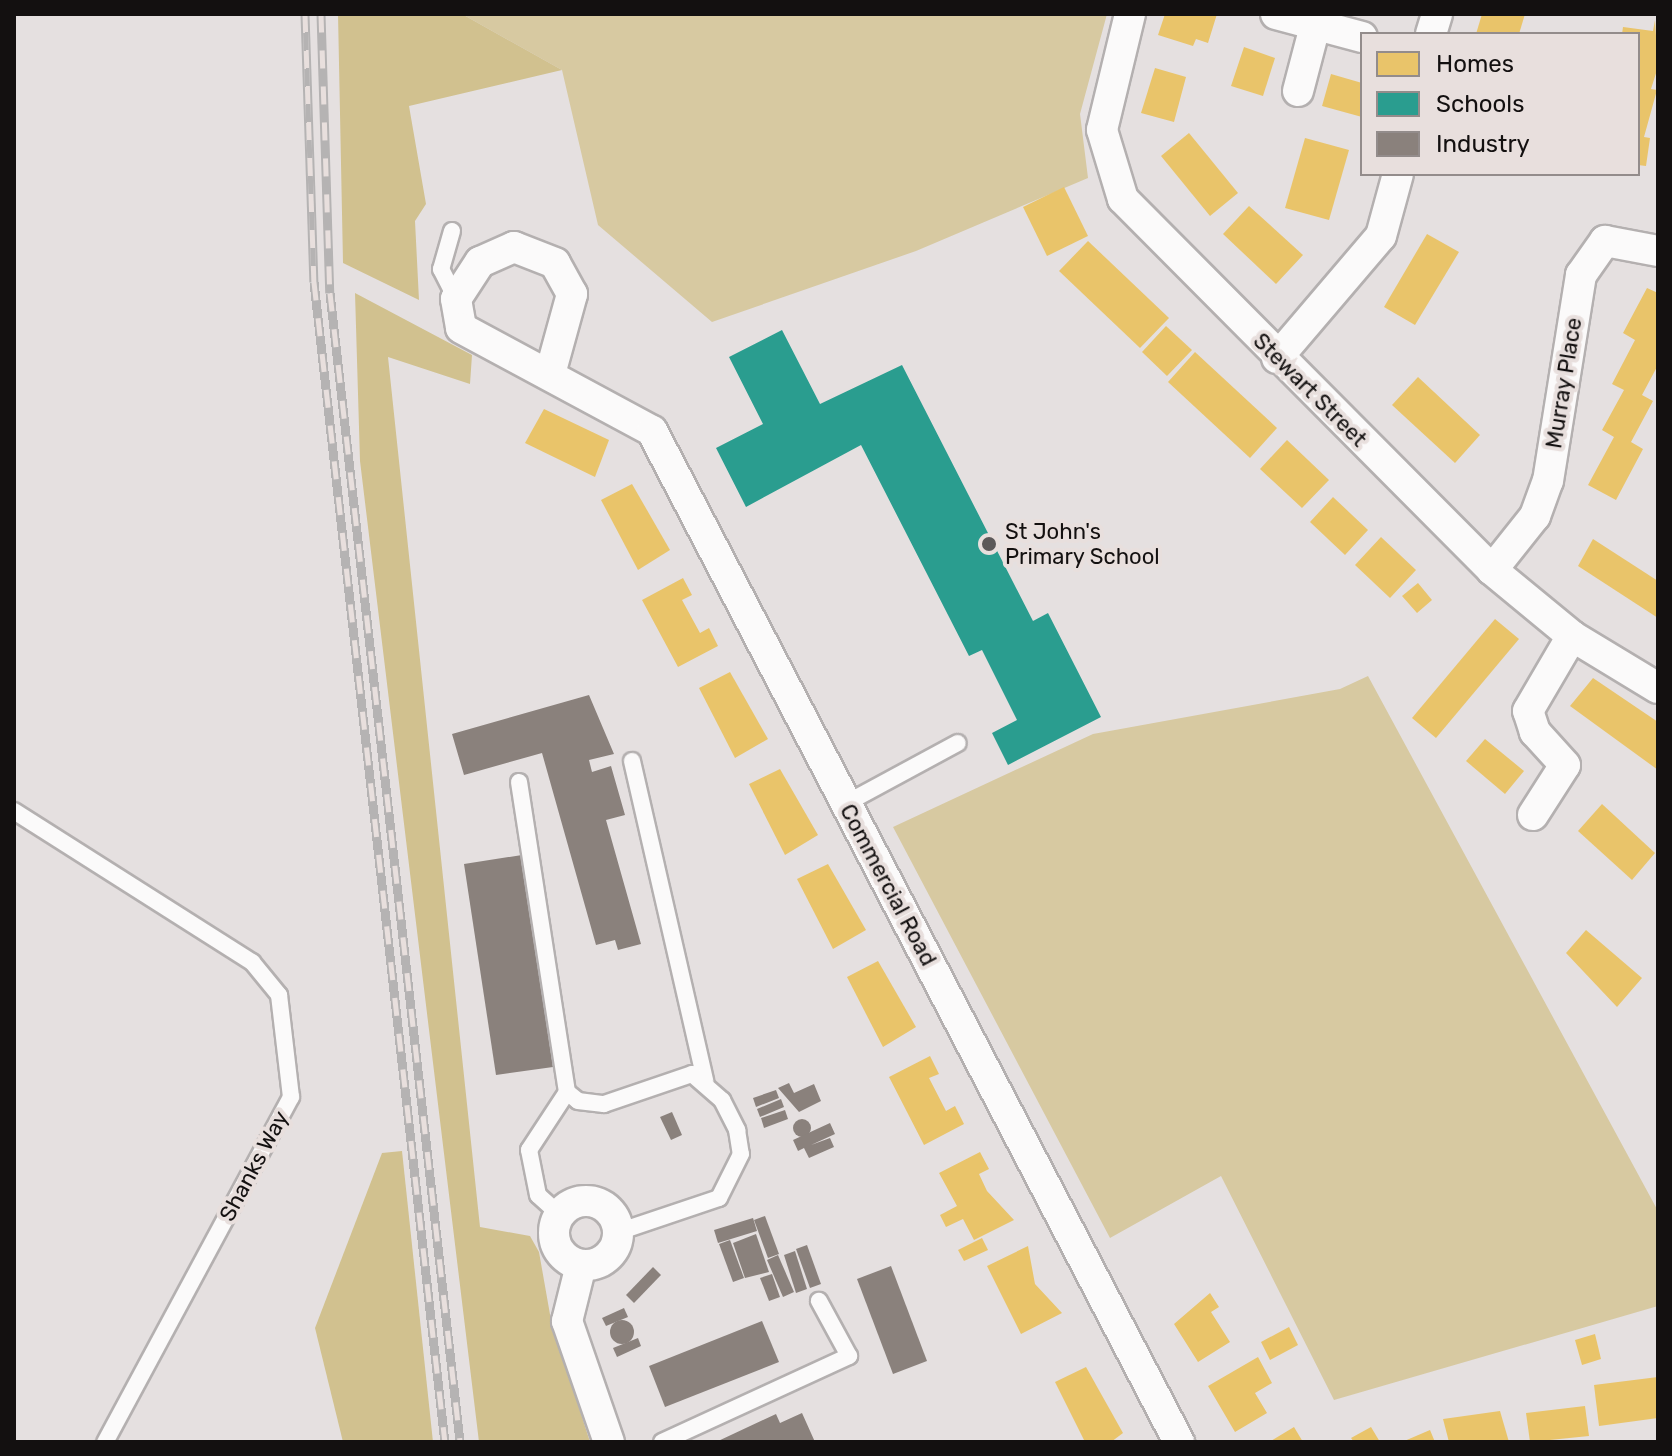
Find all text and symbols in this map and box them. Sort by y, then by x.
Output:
legend [1360,32,1640,176]
text: Homes [1436,50,1514,78]
text: Schools [1436,90,1524,118]
text: Industry [1436,130,1530,158]
street label: Murray Place [1541,315,1587,451]
street label: Stewart Street [1248,328,1372,452]
place label: St John's Primary School [1005,518,1160,570]
marker: St John's Primary School [980,535,998,553]
street label: Commercial Road [834,800,942,970]
street label: Shanks Way [214,1106,294,1226]

